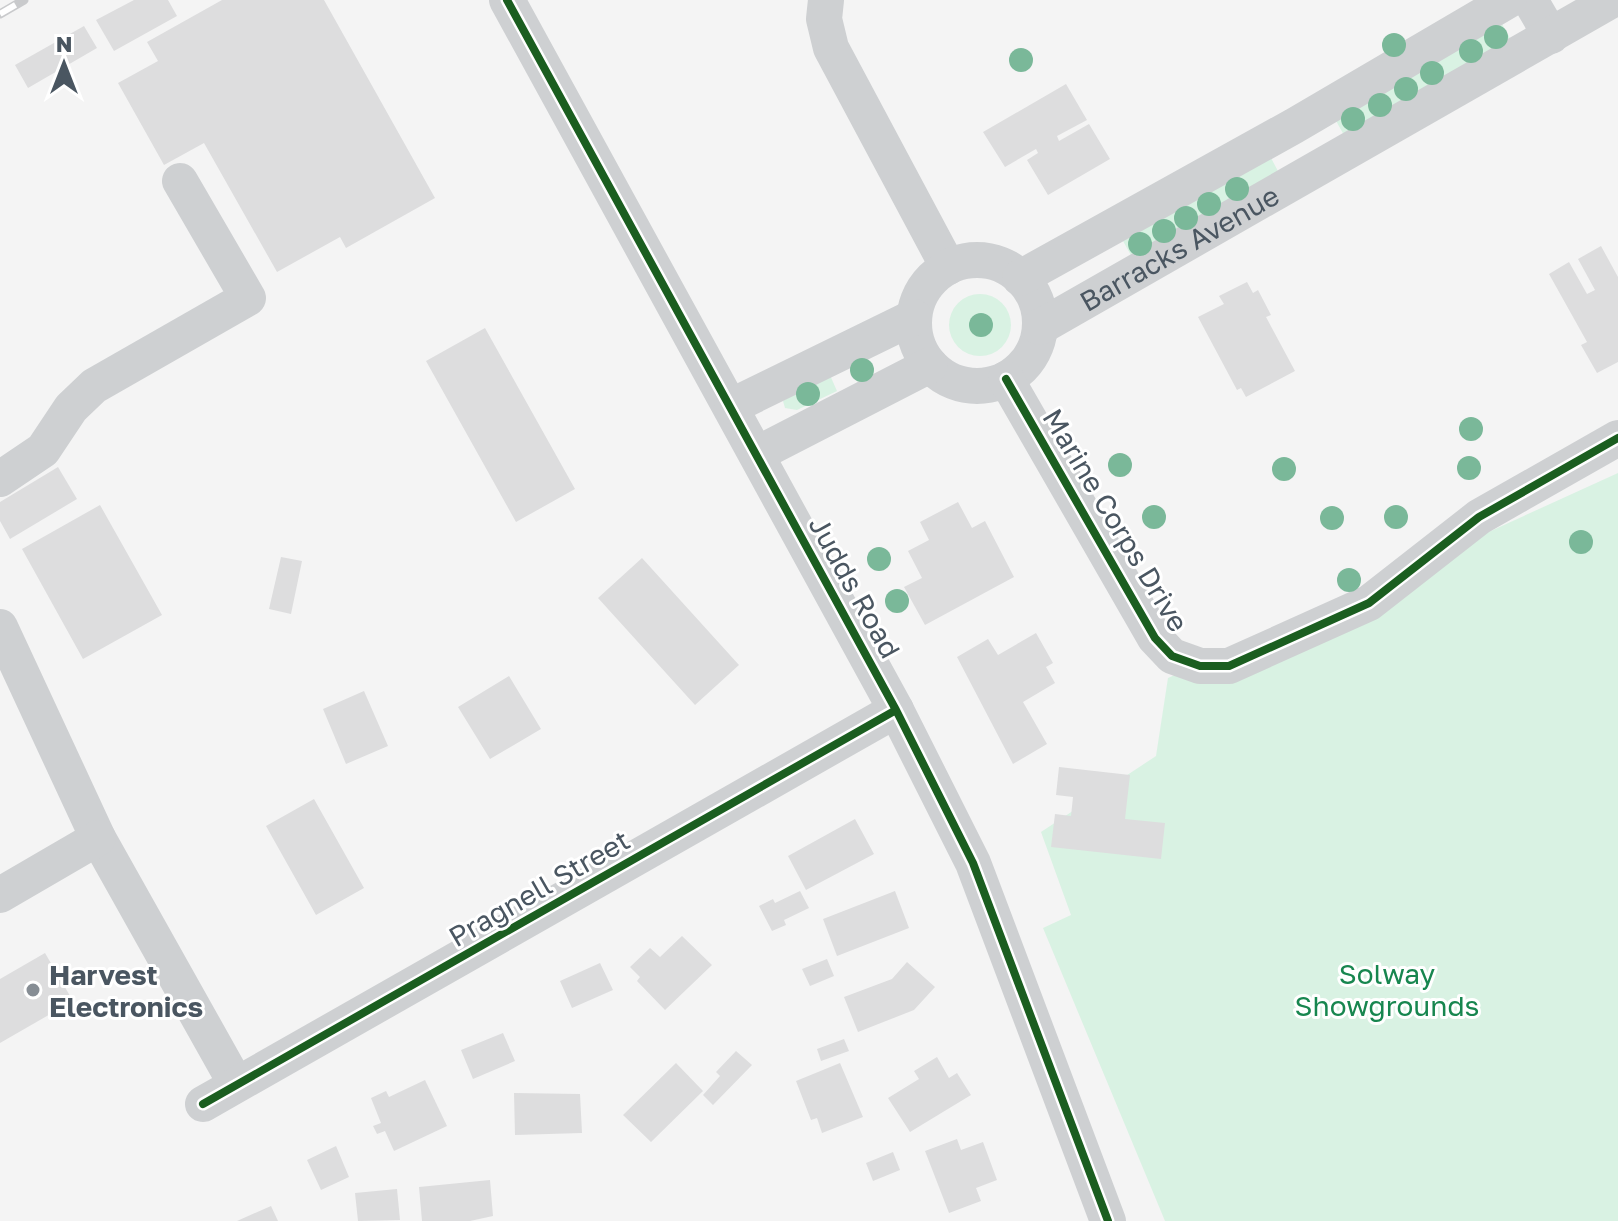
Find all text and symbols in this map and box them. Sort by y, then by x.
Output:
north arrow [24,24,104,104]
text: N [56,30,72,57]
street label: Barracks Avenue [1074,178,1284,317]
street label: Marine Corps Drive [1036,403,1196,637]
street label: Judds Road [802,510,908,664]
street label: Pragnell Street [443,823,635,953]
park label: Solway Showgrounds [1295,957,1479,1022]
place label: Harvest Electronics [49,958,203,1023]
marker: Harvest Electronics [24,981,42,999]

